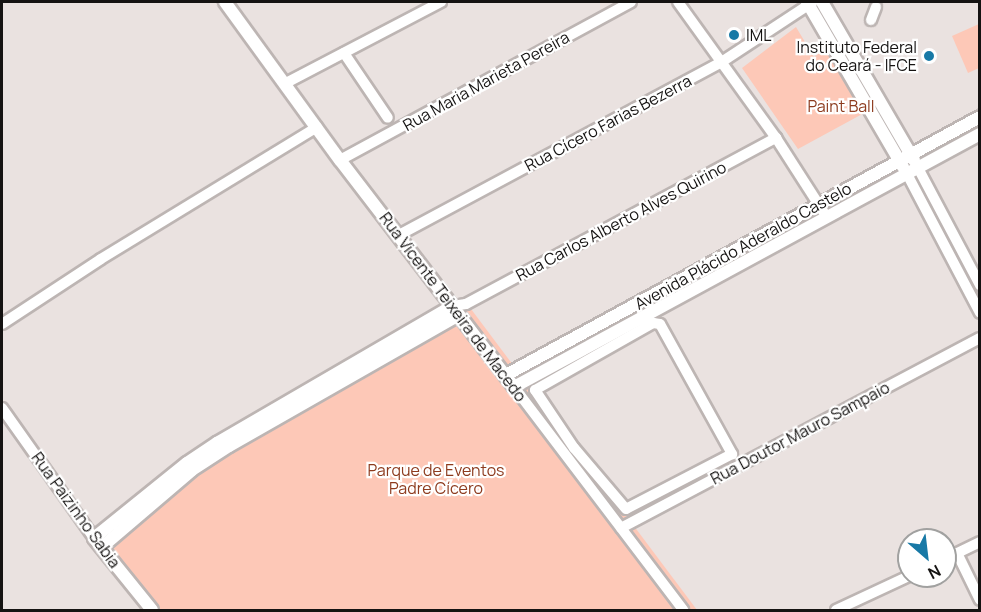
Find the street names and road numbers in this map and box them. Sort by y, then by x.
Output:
street label: Rua Maria Marieta Pereira [399,27,573,135]
street label: Rua Cícero Farias Bezerra [521,71,695,175]
street label: Rua Carlos Alberto Alves Quirino [512,157,730,285]
street label: Avenida Plácido Aderaldo Castelo [631,178,855,314]
street label: Rua Vicente Teixeira de Macedo [376,209,530,405]
street label: Rua Doutor Mauro Sampaio [707,378,893,488]
street label: Rua Paizinho Sabia [28,448,124,572]

